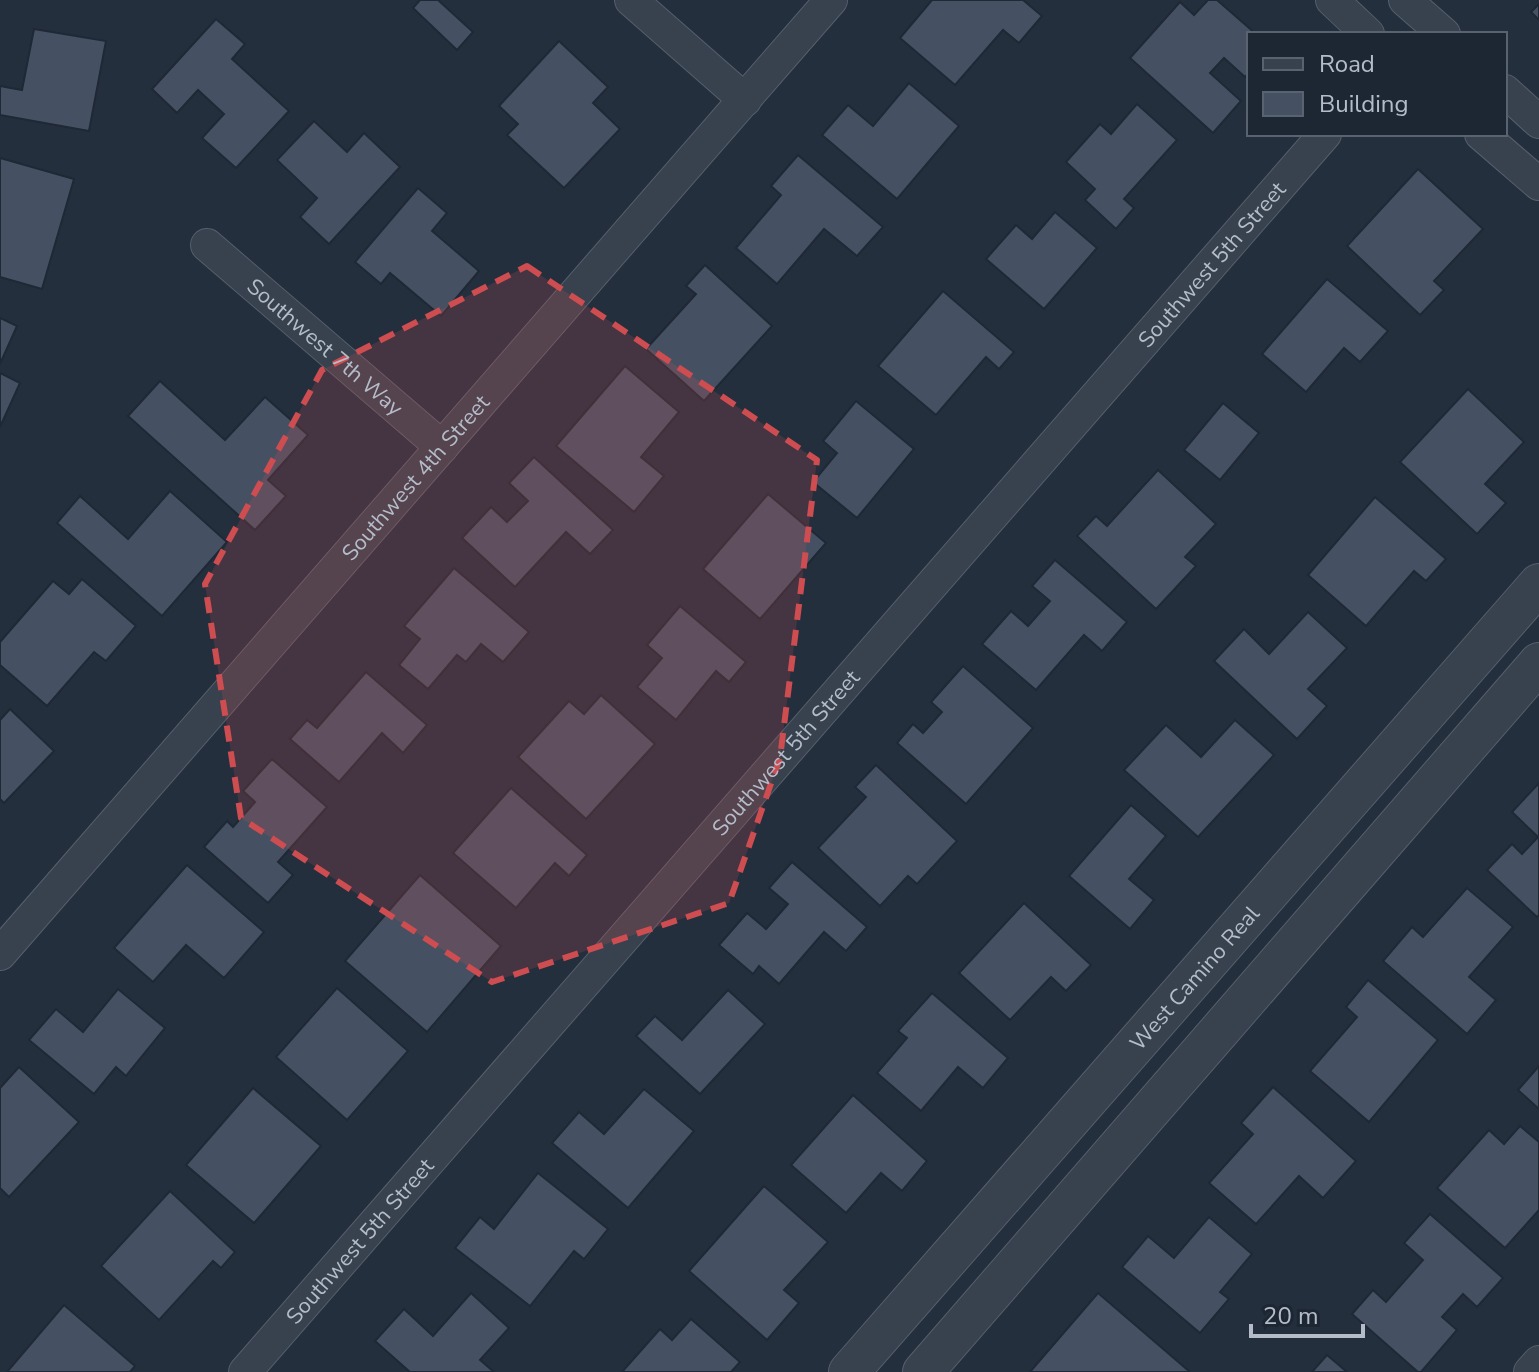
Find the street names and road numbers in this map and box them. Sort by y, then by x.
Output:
street label: Southwest 5th Street [1131,175,1293,354]
street label: Southwest 7th Way [240,272,410,423]
street label: Southwest 4th Street [335,388,497,568]
street label: Southwest 5th Street [705,664,867,843]
street label: West Camino Real [1123,899,1267,1057]
street label: Southwest 5th Street [279,1152,441,1331]

